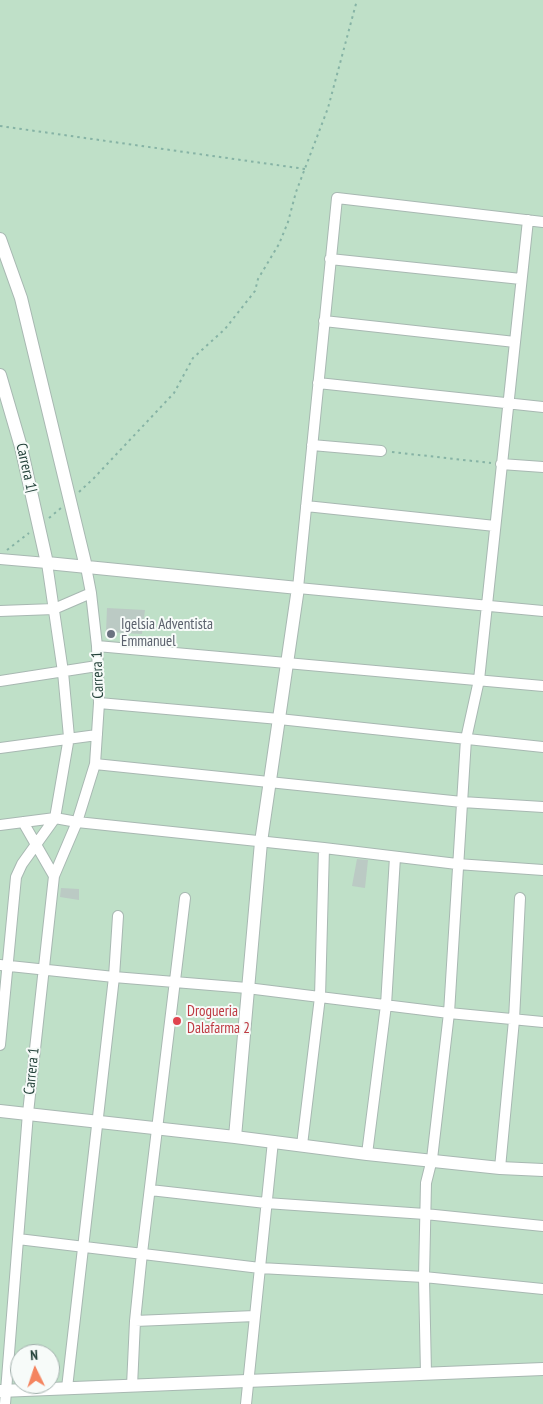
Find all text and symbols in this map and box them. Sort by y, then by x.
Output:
street label: Carrera 1| [12,442,40,494]
place label: Igelsia Adventista Emmanuel [121,616,213,651]
marker: Igelsia Adventista Emmanuel [105,628,117,640]
street label: Carrera 1 [88,651,108,699]
place label: Drogueria Dalafarma 2 [187,1003,250,1038]
marker: Drogueria Dalafarma 2 [171,1015,183,1027]
street label: Carrera 1 [21,1047,43,1095]
north arrow [10,1344,60,1394]
text: N [30,1346,38,1364]

